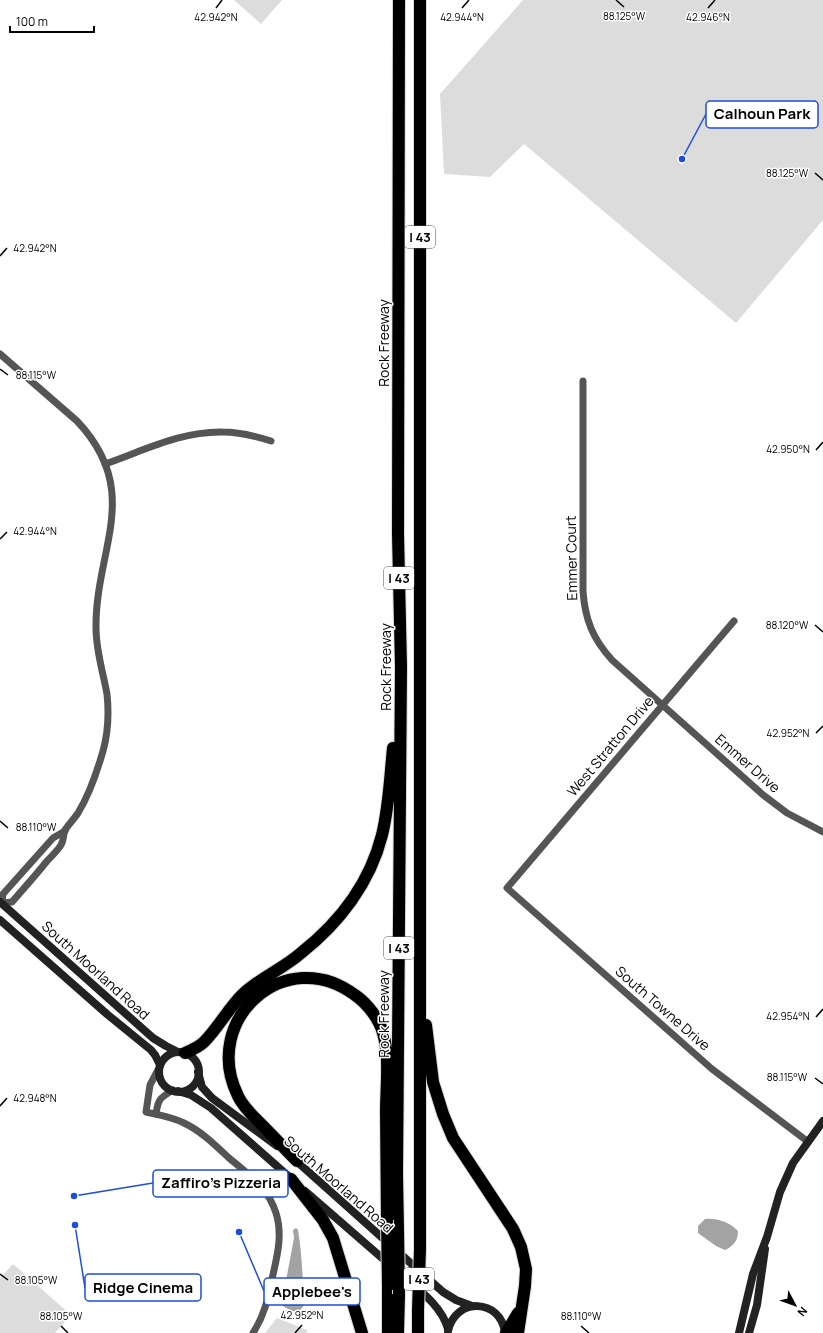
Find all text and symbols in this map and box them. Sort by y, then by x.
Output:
scale bar [10,8,94,34]
text: 88.125°W [603,9,646,23]
text: 42.942°N [194,10,238,24]
text: 42.944°N [440,10,484,24]
text: 42.946°N [686,10,730,24]
text: 100 m [16,13,48,30]
callout: Calhoun Park [706,101,818,128]
text: Calhoun Park [714,103,811,124]
text: 88.125°W [766,166,809,180]
road number: I 43 [405,226,435,248]
text: 42.942°N [13,241,57,255]
street label: Rock Freeway [374,299,393,387]
text: 88.115°W [16,368,57,382]
text: 42.950°N [766,442,810,456]
street label: Emmer Court [561,515,581,601]
text: 42.944°N [13,524,57,538]
road number: I 43 [384,567,414,589]
text: 88.120°W [766,618,809,632]
street label: Rock Freeway [376,623,395,711]
street label: West Stratton Drive [562,692,658,800]
text: 42.952°N [767,726,810,740]
street label: Emmer Drive [711,729,785,797]
text: 88.110°W [16,820,57,834]
street label: South Moorland Road [38,916,154,1024]
road number: I 43 [384,937,414,959]
street label: South Towne Drive [612,961,714,1055]
street label: Rock Freeway [374,970,393,1058]
text: 42.954°N [766,1009,810,1023]
text: 88.115°W [767,1070,808,1084]
text: 42.948°N [13,1091,57,1105]
street label: South Moorland Road [280,1131,398,1237]
callout: Zaffiro's Pizzeria [153,1170,288,1197]
text: Zaffiro's Pizzeria [161,1172,281,1193]
road number: I 43 [404,1268,434,1290]
text: 88.105°W [15,1273,58,1287]
callout: Ridge Cinema [85,1274,201,1301]
text: Ridge Cinema [93,1277,193,1298]
callout: Applebee's [264,1278,360,1305]
text: Applebee's [272,1281,352,1302]
north arrow [775,1285,815,1325]
text: N [795,1304,811,1320]
text: 42.952°N [281,1308,324,1322]
text: 88.105°W [40,1309,83,1323]
text: 88.110°W [561,1309,602,1323]

